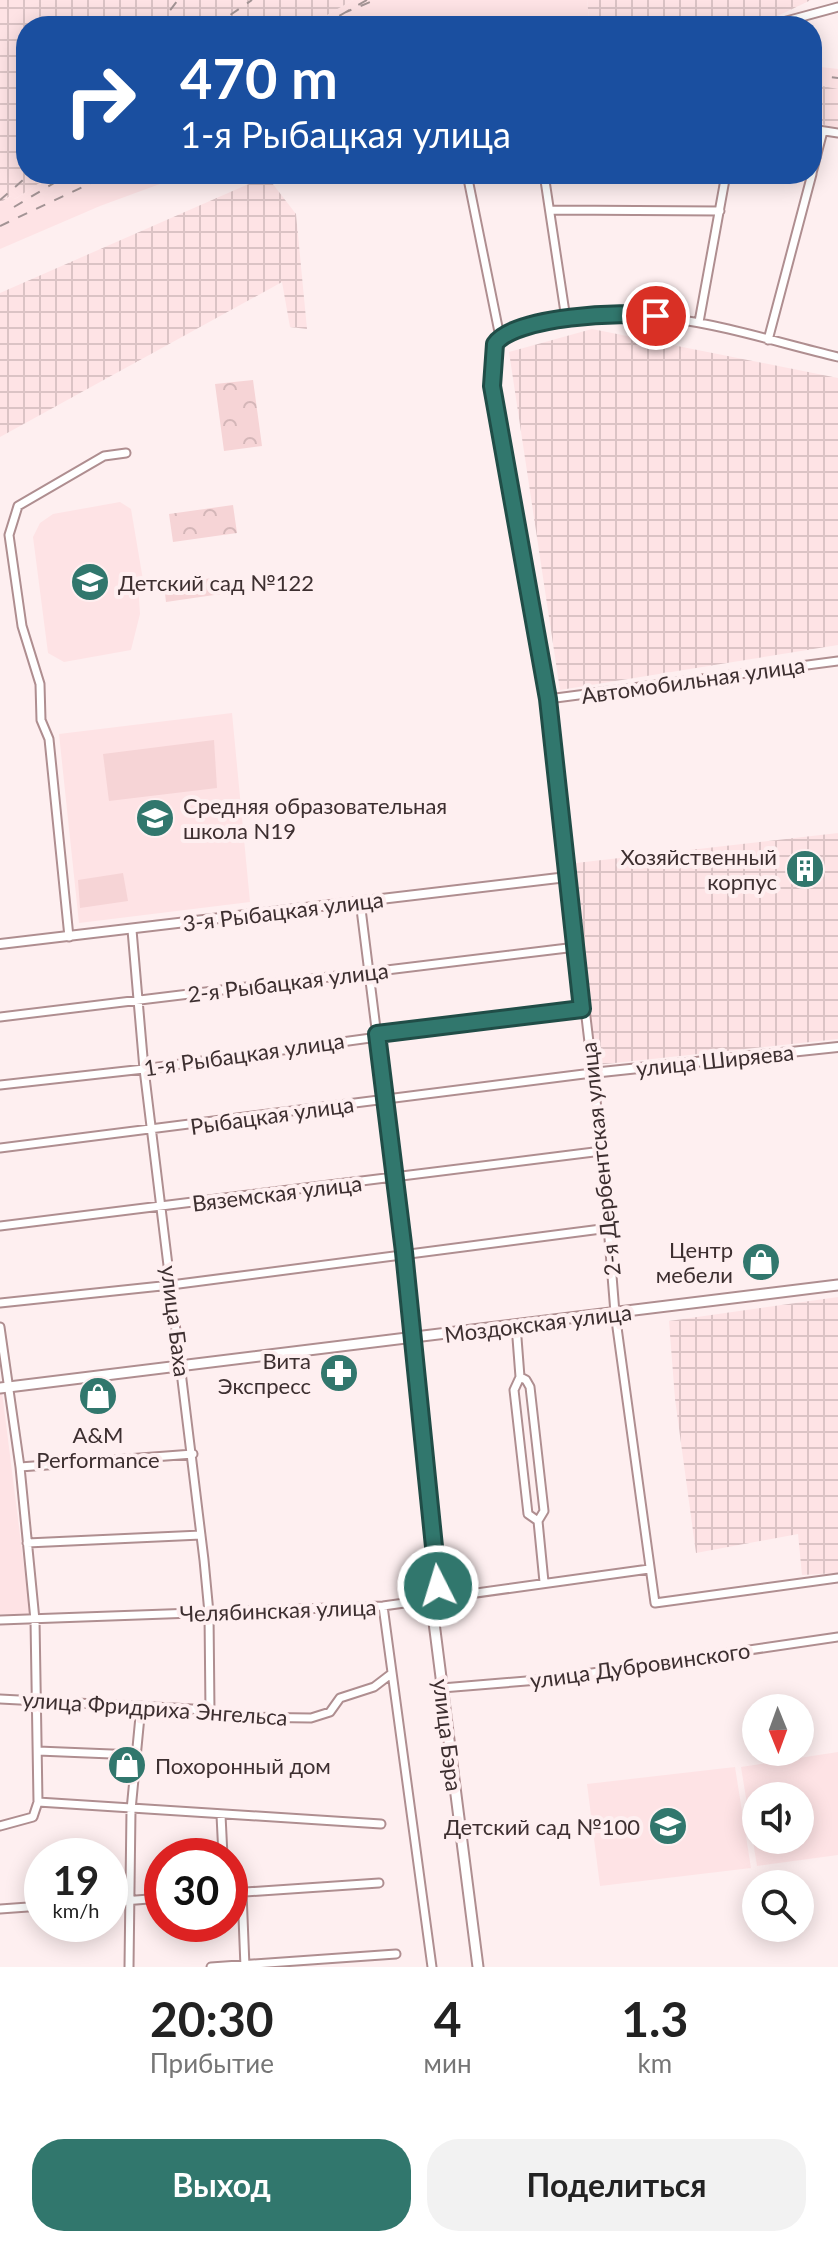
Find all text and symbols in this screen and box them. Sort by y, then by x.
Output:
text: 470 m [180,44,338,111]
icon: right [48,48,152,152]
text: 1-я Рыбацкая улица [180,112,511,156]
pin [622,282,690,350]
icon: arrive [634,294,678,338]
school or university icon: Детский сад №122 [69,561,111,603]
place label: Детский сад №122 [118,569,314,596]
street label: Автомобильная улица [579,651,807,709]
place label: Средняя образовательная школа N19 [183,792,447,844]
school or university icon: Средняя образовательная школа N19 [134,797,176,839]
place label: Хозяйственный корпус [621,843,777,895]
building icon: Хозяйственный корпус [784,848,826,890]
street label: 3-я Рыбацкая улица [181,885,385,937]
street label: 2-я Рыбацкая улица [186,956,390,1008]
street label: 1-я Рыбацкая улица [142,1027,346,1081]
street label: улица Ширяева [635,1038,795,1082]
street label: 2-я Дербентская улица [574,1041,626,1277]
street label: Рыбацкая улица [188,1090,356,1140]
street label: Вяземская улица [191,1169,363,1217]
place label: Центр мебели [656,1236,733,1288]
shop icon: Центр мебели [740,1241,782,1283]
street label: улица Баха [156,1264,196,1378]
street label: Моздокская улица [443,1298,633,1348]
place label: Вита Экспресс [218,1347,311,1399]
pharmacy icon: Вита Экспресс [318,1352,360,1394]
shop icon: A&M Performance [77,1375,119,1417]
place label: A&M Performance [36,1421,160,1473]
position arrow [396,1544,480,1628]
street label: Челябинская улица [179,1593,377,1627]
street label: улица Дубровинского [528,1636,752,1694]
street label: улица Бэра [428,1677,468,1793]
street label: улица Фридриха Энгельса [21,1685,289,1731]
north arrow [742,1694,814,1766]
map controls [742,1694,814,1942]
shop icon: Похоронный дом [106,1744,148,1786]
place label: Похоронный дом [155,1752,331,1779]
button: sound [742,1782,814,1854]
school or university icon: Детский сад №100 [647,1805,689,1847]
place label: Детский сад №100 [444,1813,640,1840]
speed limit sign: 30 [144,1838,248,1942]
text: 19 [53,1856,99,1904]
button: search [742,1870,814,1942]
text: km/h [53,1898,99,1922]
text: 20:30 [150,1990,274,2047]
text: 4 [434,1990,462,2047]
text: 1.3 [621,1990,688,2047]
text: Прибытие [150,2047,274,2079]
text: мин [424,2047,472,2079]
text: km [637,2047,672,2079]
button: Выход [32,2139,411,2231]
button: Поделиться [427,2139,806,2231]

